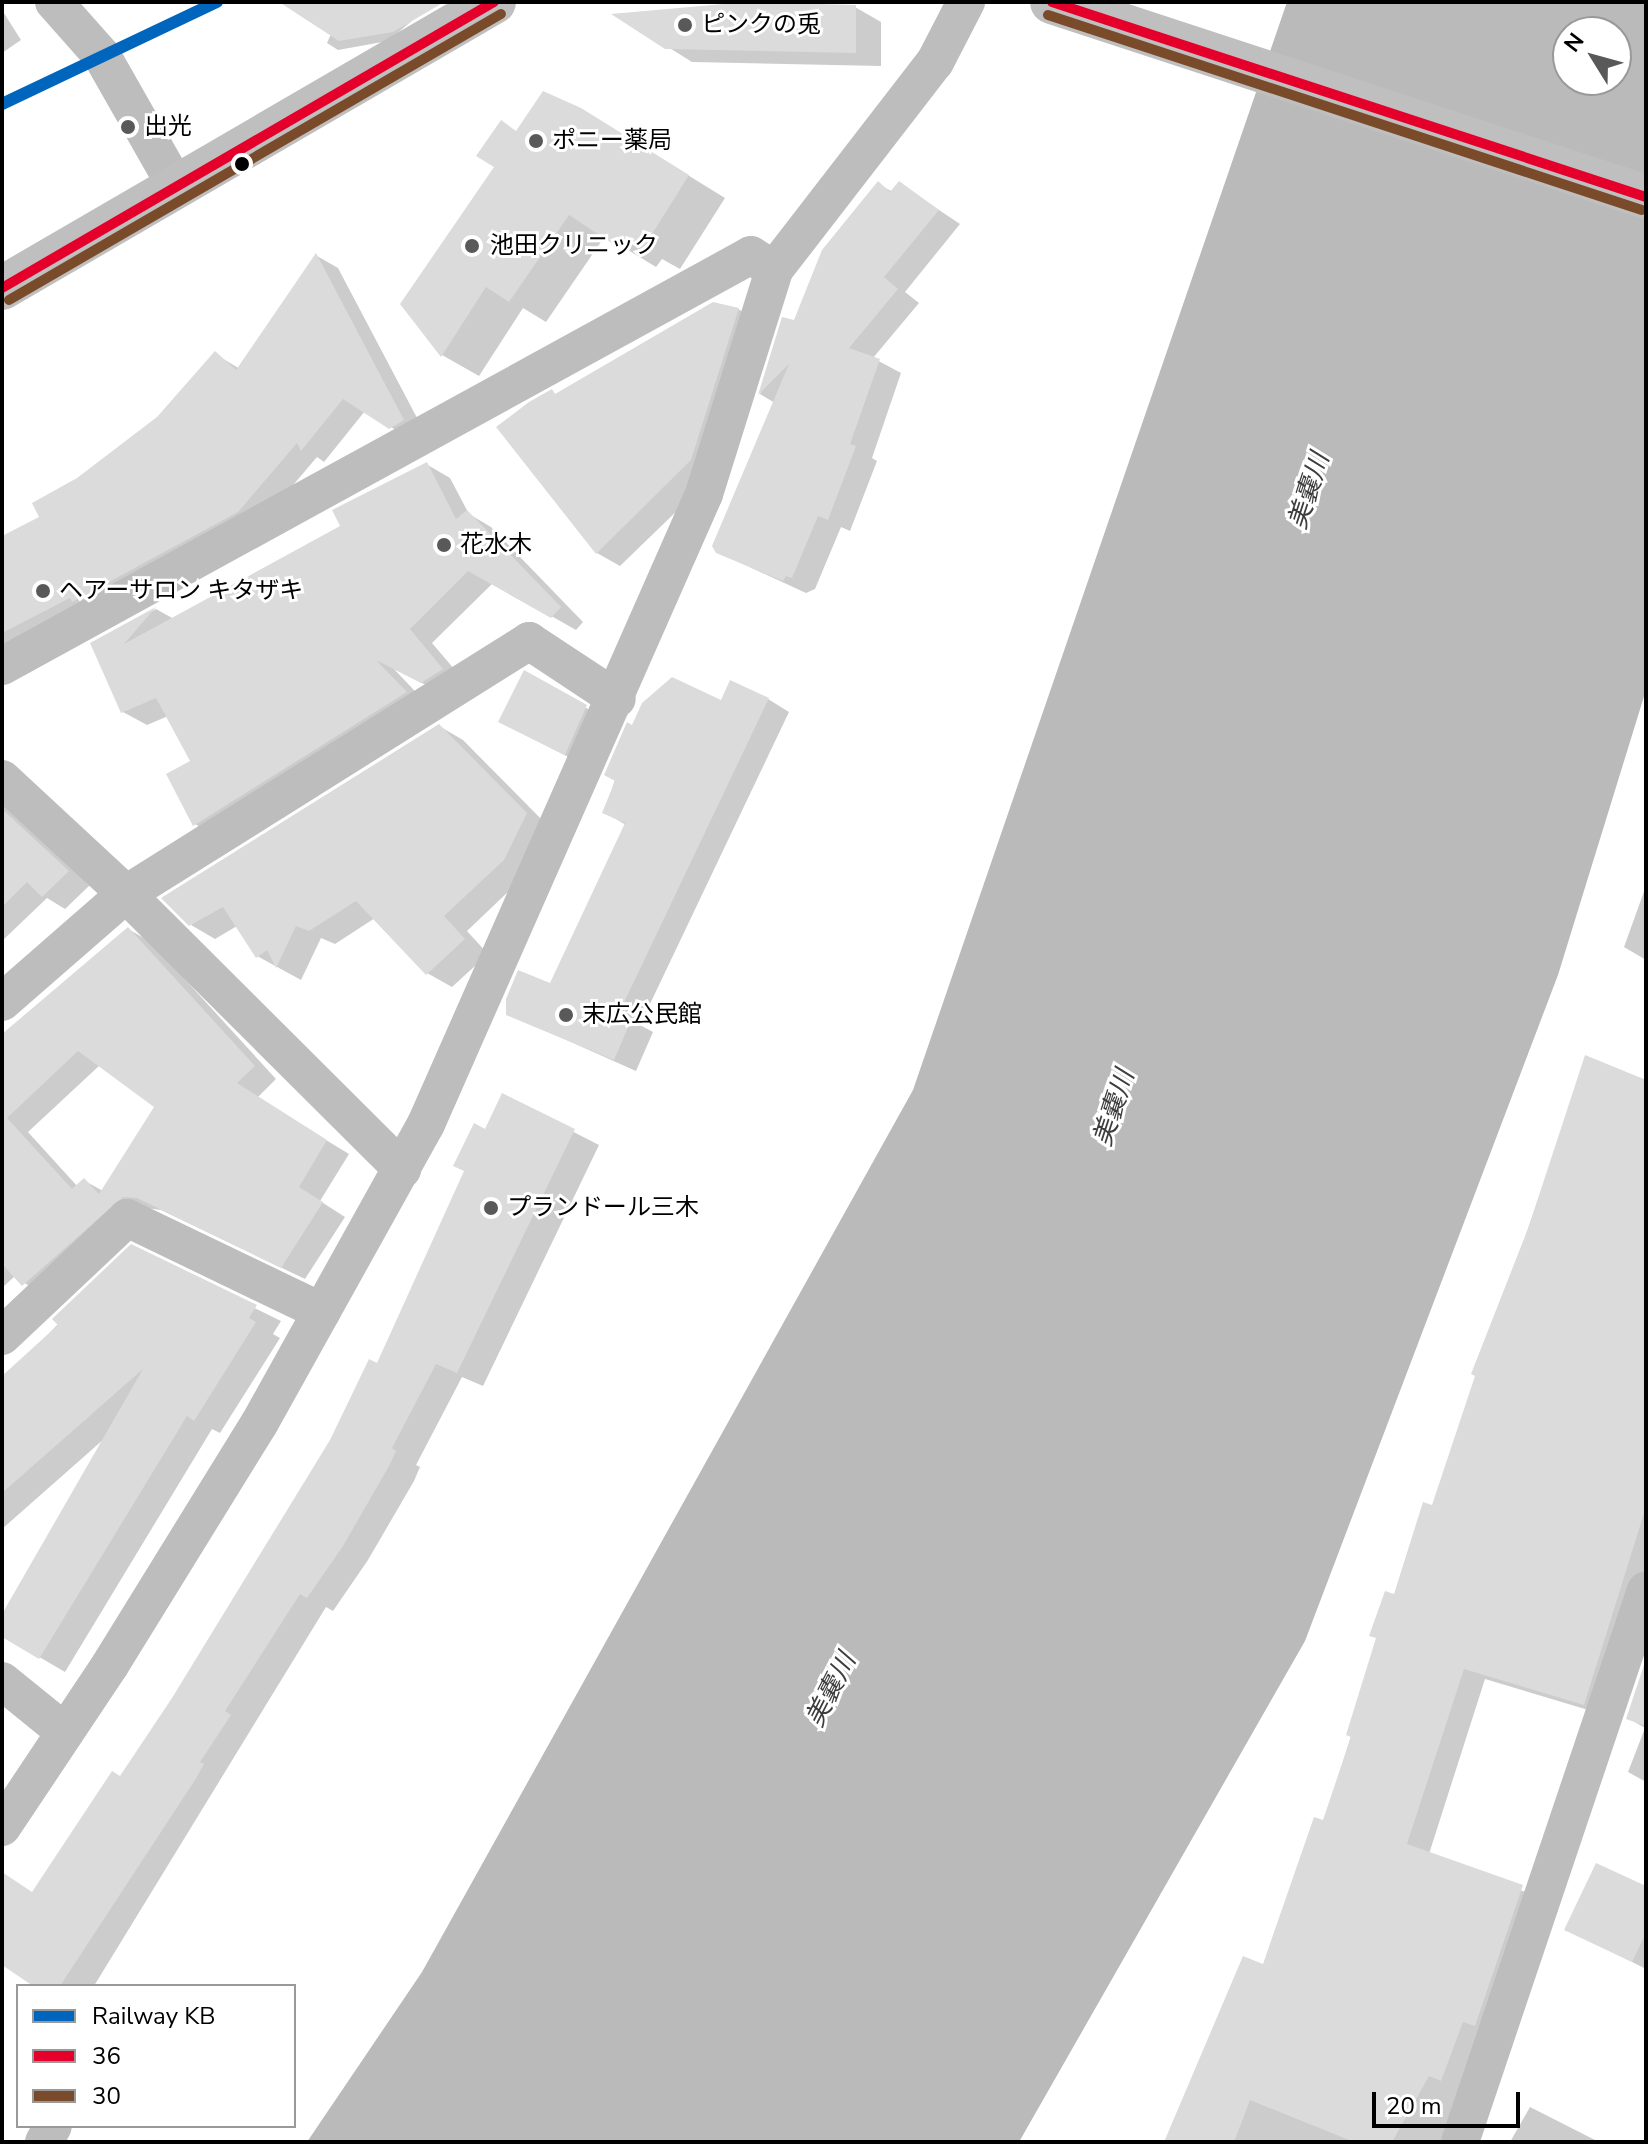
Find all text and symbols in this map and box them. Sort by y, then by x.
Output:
place label: ピンクの兎 [701,11,821,39]
marker: ピンクの兎 [676,16,694,34]
north arrow [1552,16,1632,96]
text: N [1557,27,1591,58]
place label: 出光 [144,113,192,141]
marker: 出光 [119,118,137,136]
place label: ポニー薬局 [552,127,672,155]
marker: ポニー薬局 [527,132,545,150]
unlabelled marker [234,156,250,172]
place label: 池田クリニック [490,232,658,260]
marker: 池田クリニック [461,235,483,257]
water label: 美嚢川 [1282,449,1336,533]
place label: 花水木 [460,531,532,559]
marker: 花水木 [435,536,453,554]
place label: ヘアーサロン キタザキ [59,577,304,605]
marker: ヘアーサロン キタザキ [34,582,52,600]
place label: 末広公民館 [582,1001,702,1029]
marker: 末広公民館 [557,1006,575,1024]
water label: 美嚢川 [1087,1066,1141,1150]
place label: プランドール三木 [507,1194,699,1222]
marker: プランドール三木 [482,1199,500,1217]
water label: 美嚢川 [799,1648,863,1732]
legend [16,1984,296,2128]
text: Railway KB [92,2000,215,2032]
text: 36 [92,2040,121,2072]
scale bar [1376,2076,1524,2126]
text: 30 [92,2080,121,2112]
text: 20 m [1386,2090,1442,2122]

